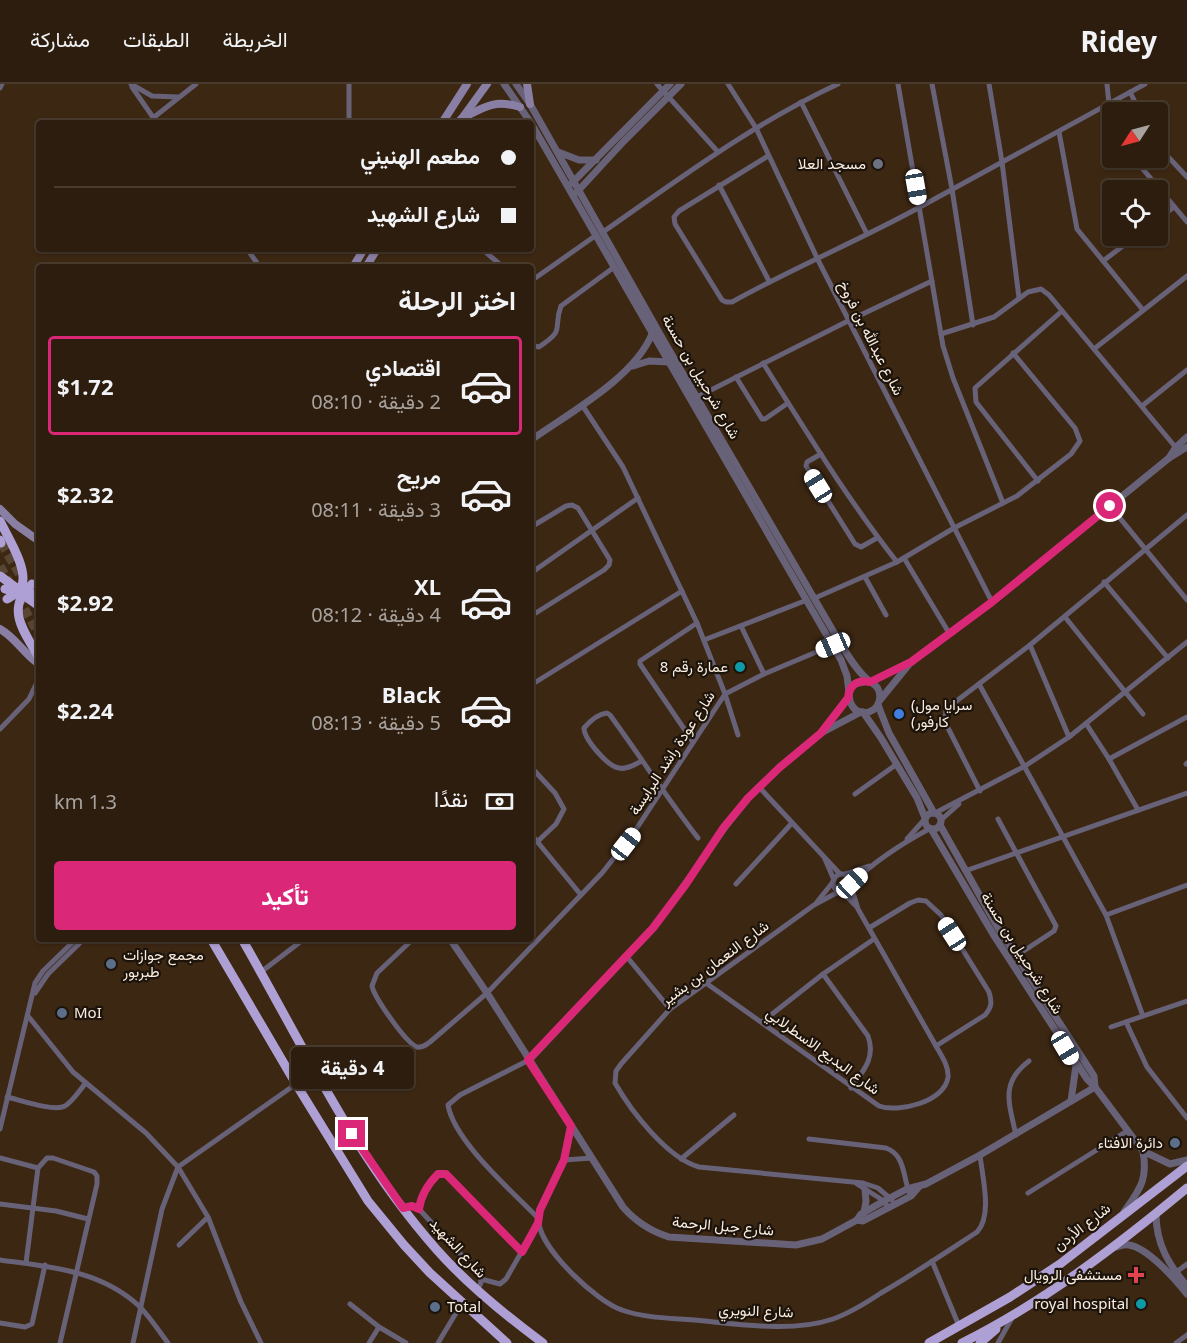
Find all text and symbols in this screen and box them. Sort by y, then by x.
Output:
text: Ridey [1080,22,1157,60]
text: مشاركة [30,25,90,53]
text: الطبقات [123,25,190,53]
text: الخريطة [223,25,288,53]
north arrow [1102,102,1168,168]
map controls [1102,102,1168,246]
text: مطعم الهنيني [360,140,480,170]
place label: مسجد العلا [798,153,866,173]
marker: مسجد العلا [871,157,885,171]
car [904,168,928,206]
button: locate [1102,180,1168,246]
text: شارع الشهيد [367,198,480,228]
street label: شارع عبدالله بن فروخ [833,277,910,399]
text: اختر الرحلة [398,281,516,318]
street label: شارع شرحبيل بن حسنة [656,311,746,443]
text: اقتصادي [365,352,441,382]
icon: car [459,359,513,413]
text: $1.72 [57,371,114,401]
text: 2 دقيقة · 08:10 [311,388,441,415]
text: مريح [397,460,441,490]
car [801,466,835,506]
icon: car [459,467,513,521]
text: $2.32 [57,479,114,509]
route start [1096,492,1123,519]
text: 3 دقيقة · 08:11 [311,496,441,523]
text: XL [414,571,441,601]
icon: car [459,575,513,629]
text: $2.92 [57,587,114,617]
text: 4 دقيقة · 08:12 [311,601,441,628]
car [813,630,853,660]
place label: عمارة رقم 8 [660,656,728,677]
marker: عمارة رقم 8 [733,660,747,674]
text: Black [382,679,441,709]
icon: car [459,683,513,737]
street label: شارع عودة راشد البرايسة [623,686,721,819]
place label: (سرايا مول (كارفور [911,694,973,731]
text: $2.24 [57,695,114,725]
marker: (سرايا مول (كارفور [892,707,906,721]
text: 5 دقيقة · 08:13 [311,709,441,736]
text: نقدًا [434,783,468,813]
icon: cash [483,785,516,818]
text: 1.3 km [54,788,117,815]
car [608,824,644,864]
button: تأكيد [54,861,516,930]
car [833,864,871,902]
street label: شارع شرحبيل بن حسنة [975,888,1069,1018]
car [935,914,969,954]
street label: شارع النعمان بن بشير [656,915,774,1012]
place label: مجمع جوازات طبربور [122,944,204,981]
marker: مجمع جوازات طبربور [104,957,118,971]
place label: MoI [74,1002,102,1022]
street label: شارع البديع الاسطرلابي [760,1002,885,1102]
marker: MoI [55,1006,69,1020]
car [1048,1028,1082,1068]
callout: 4 دقيقة [290,1047,413,1089]
text: 4 دقيقة [321,1054,384,1081]
route end [338,1120,365,1147]
place label: دائرة الافتاء [1098,1132,1163,1152]
marker: دائرة الافتاء [1168,1136,1182,1150]
street label: شارع الأردن [1049,1197,1115,1256]
street label: شارع جبل الرحمة [671,1211,775,1241]
street label: شارع الشهيد [424,1213,492,1283]
place label: مستشفى الرويال [1024,1264,1122,1285]
marker: مستشفى الرويال [1127,1266,1145,1284]
place label: royal hospital [1034,1293,1129,1313]
place label: Total [447,1296,481,1316]
marker: royal hospital [1134,1297,1148,1311]
street label: شارع النويري [718,1299,794,1325]
marker: Total [428,1300,442,1314]

